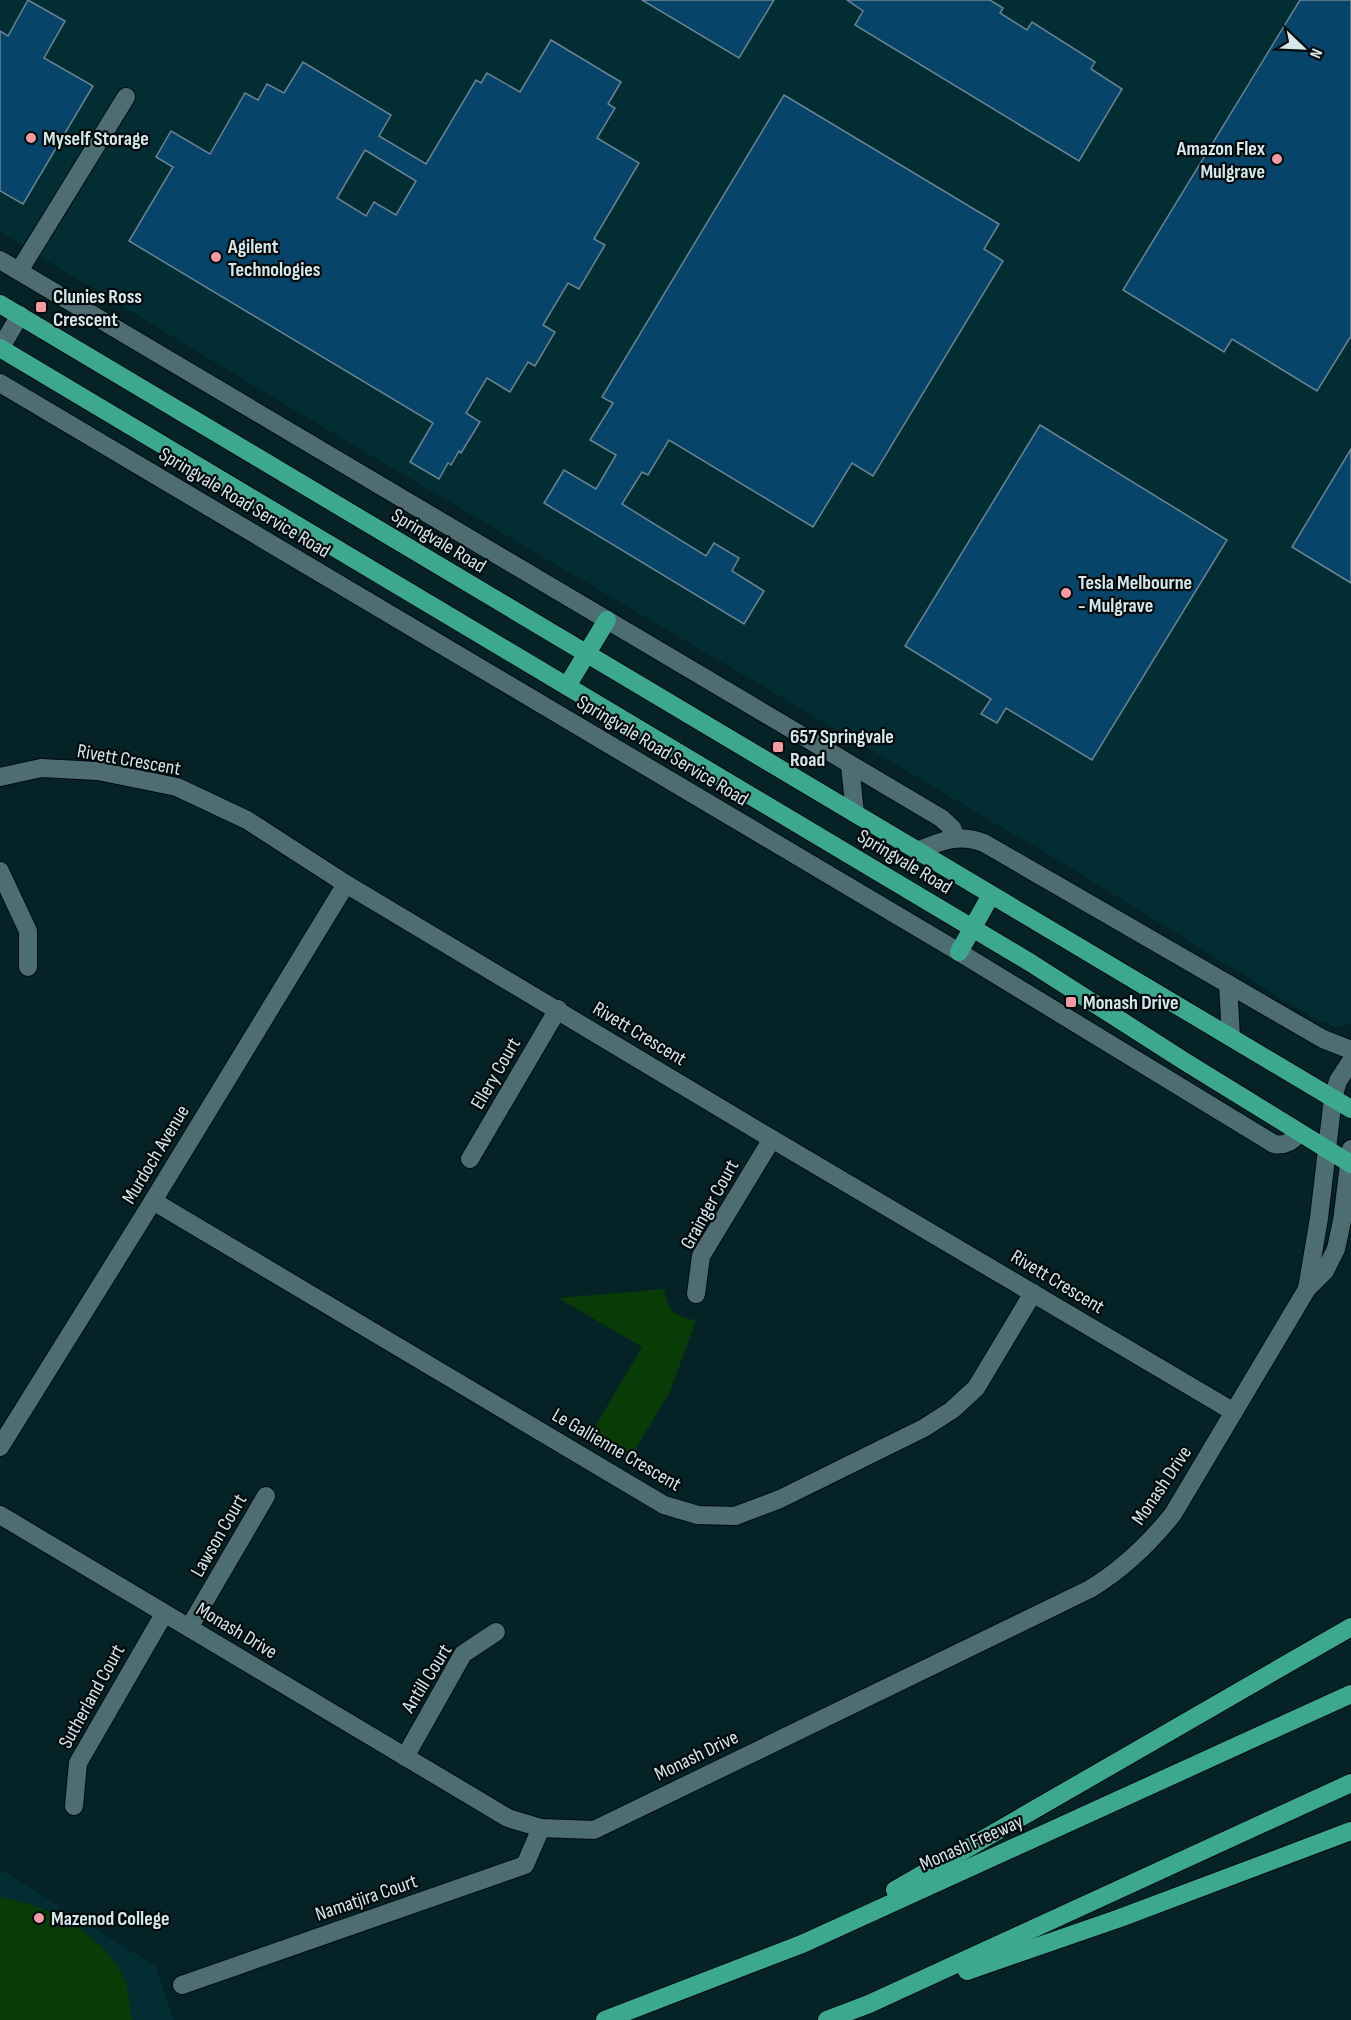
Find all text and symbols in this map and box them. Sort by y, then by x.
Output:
north arrow [1273,18,1333,78]
text: N [1305,46,1326,61]
place label: Myself Storage [43,127,149,151]
marker: Myself Storage [24,131,38,145]
place label: Amazon Flex Mulgrave [1176,137,1266,184]
marker: Amazon Flex Mulgrave [1270,152,1284,166]
place label: Agilent Technologies [227,235,321,282]
marker: Agilent Technologies [209,250,223,264]
place label: Clunies Ross Crescent [53,285,142,332]
marker: Clunies Ross Crescent [34,300,48,314]
street label: Springvale Road Service Road [155,442,334,563]
street label: Springvale Road [387,503,490,578]
place label: Tesla Melbourne - Mulgrave [1078,571,1192,618]
marker: Tesla Melbourne - Mulgrave [1059,586,1073,600]
street label: Springvale Road Service Road [573,690,752,811]
place label: 657 Springvale Road [790,725,894,772]
street label: Rivett Crescent [75,739,183,781]
marker: 657 Springvale Road [771,740,785,754]
street label: Springvale Road [853,824,956,899]
place label: Monash Drive [1083,991,1178,1015]
marker: Monash Drive [1064,995,1078,1009]
street label: Rivett Crescent [588,997,691,1071]
street label: Ellery Court [466,1033,526,1114]
street label: Murdoch Avenue [117,1101,195,1208]
street label: Grainger Court [675,1156,744,1253]
street label: Rivett Crescent [1006,1245,1109,1319]
street label: Le Gallienne Crescent [548,1403,685,1497]
street label: Monash Drive [1127,1441,1197,1530]
street label: Lawson Court [186,1490,252,1581]
street label: Monash Drive [192,1597,281,1664]
street label: Sutherland Court [53,1640,130,1753]
street label: Antill Court [396,1640,457,1718]
street label: Monash Drive [651,1725,742,1786]
street label: Monash Freeway [916,1809,1027,1876]
street label: Namatjira Court [312,1869,421,1927]
place label: Mazenod College [51,1907,170,1931]
marker: Mazenod College [32,1911,46,1925]

